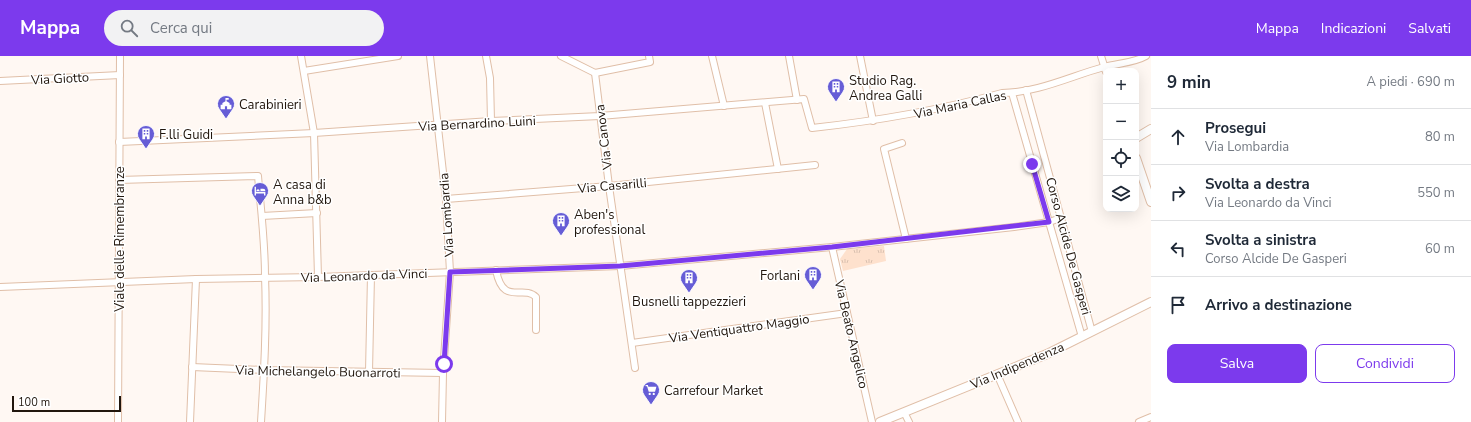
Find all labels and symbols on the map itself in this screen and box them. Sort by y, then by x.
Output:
street label: Via Giotto [30,68,89,90]
place label: Studio Rag. Andrea Galli [849,72,922,105]
building icon: Studio Rag. Andrea Galli [826,77,846,102]
street label: Via Maria Callas [911,86,1008,124]
public building icon: Carabinieri [216,94,236,119]
place label: Carabinieri [239,96,302,114]
street label: Via Canova [591,103,617,172]
street label: Via Bernardino Luini [417,112,536,136]
building icon: F.lli Guidi [136,124,156,149]
place label: F.lli Guidi [159,126,213,144]
route end [1023,155,1041,173]
street label: Viale delle Rimembranze [111,166,129,313]
street label: Via Lombardia [435,172,459,259]
street label: Via Casarilli [576,174,647,198]
street label: Corso Alcide De Gasperi [1041,175,1095,317]
place label: A casa di Anna b&b [273,176,332,209]
hotel icon: A casa di Anna b&b [250,181,270,206]
place label: Aben's professional [574,206,645,239]
building icon: Aben's professional [551,211,571,236]
street label: Via Leonardo da Vinci [299,265,428,287]
building icon: Forlani [803,265,823,290]
place label: Forlani [760,267,800,285]
building icon: Busnelli tappezzieri [679,268,699,293]
street label: Via Beato Angelico [830,277,872,390]
place label: Busnelli tappezzieri [632,293,746,311]
street label: Via Ventiquattro Maggio [667,310,810,348]
street label: Via Indipendenza [967,338,1067,394]
route start [435,355,453,373]
street label: Via Michelangelo Buonarroti [234,362,401,382]
supermarket icon: Carrefour Market [641,380,661,405]
place label: Carrefour Market [664,382,763,400]
scale bar [12,394,121,413]

